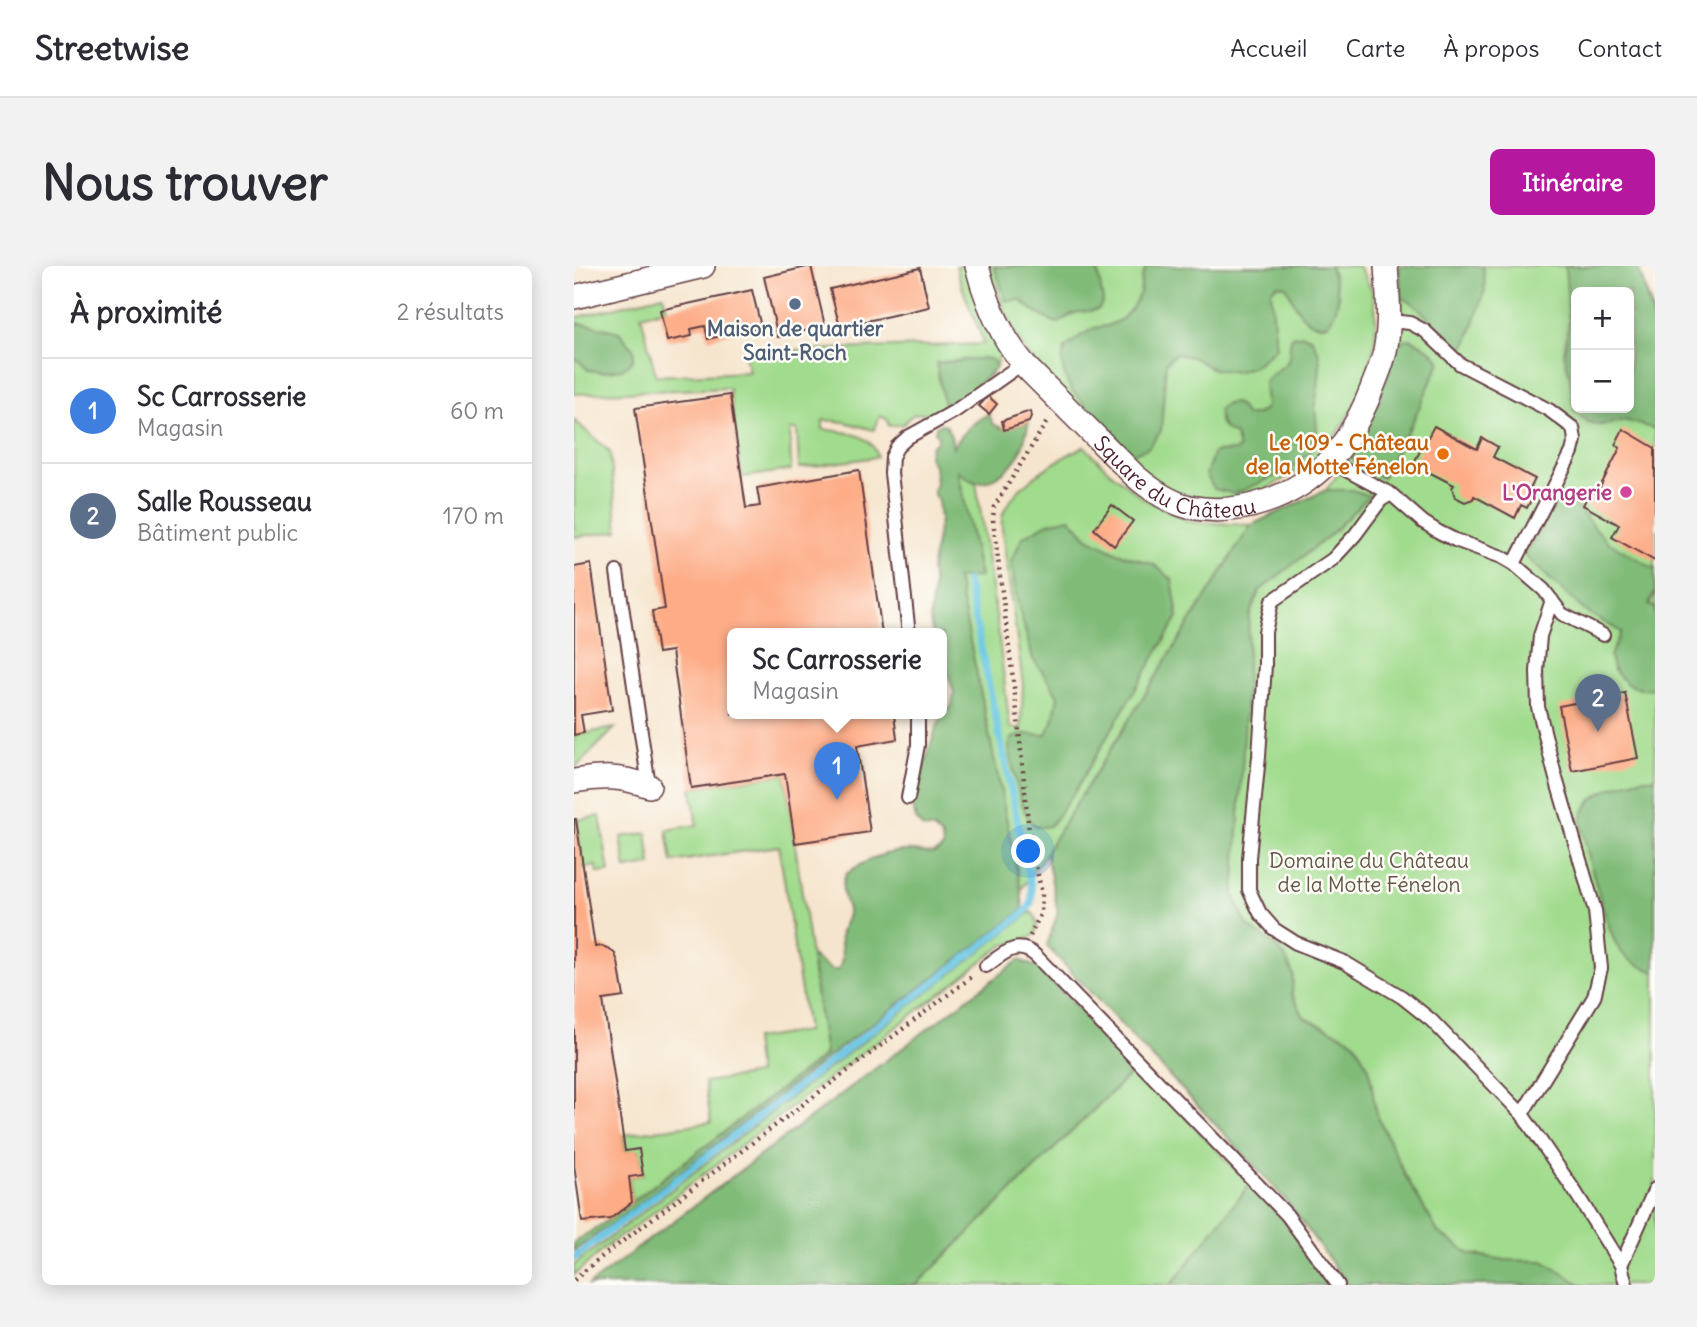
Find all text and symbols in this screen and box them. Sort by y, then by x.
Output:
text: Streetwise [35,27,189,69]
text: Accueil [1230,33,1307,63]
text: Carte [1345,33,1405,63]
text: À propos [1443,33,1539,63]
text: Contact [1577,33,1662,63]
button: Itinéraire [1490,149,1655,215]
text: Nous trouver [42,152,328,213]
map controls [1571,287,1634,413]
button: + [1571,287,1634,350]
text: À proximité [70,293,222,331]
marker: Maison de quartier Saint-Roch [787,296,803,312]
text: 2 résultats [397,297,504,326]
place label: Maison de quartier Saint-Roch [707,315,884,366]
button: − [1571,350,1634,413]
text: Sc Carrosserie [137,380,306,413]
text: 1 [88,396,98,425]
text: 60 m [450,396,504,425]
text: Magasin [137,413,223,442]
place label: Le 109 - Château de la Motte Fénelon [1246,429,1429,480]
street label: Square du Château [1089,430,1258,523]
marker: Le 109 - Château de la Motte Fénelon [1435,446,1451,462]
place label: L'Orangerie [1502,479,1612,506]
marker: L'Orangerie [1618,484,1634,500]
text: Salle Rousseau [137,485,312,518]
text: 2 [87,501,99,530]
text: 170 m [443,501,504,530]
text: Bâtiment public [137,518,298,547]
popup [727,628,947,719]
text: Sc Carrosserie [752,643,922,676]
pin: 2 [1575,674,1621,732]
text: Magasin [752,676,839,705]
pin: 1 [814,742,860,800]
your location [1011,834,1045,868]
park label: Domaine du Château de la Motte Fénelon [1269,847,1469,898]

